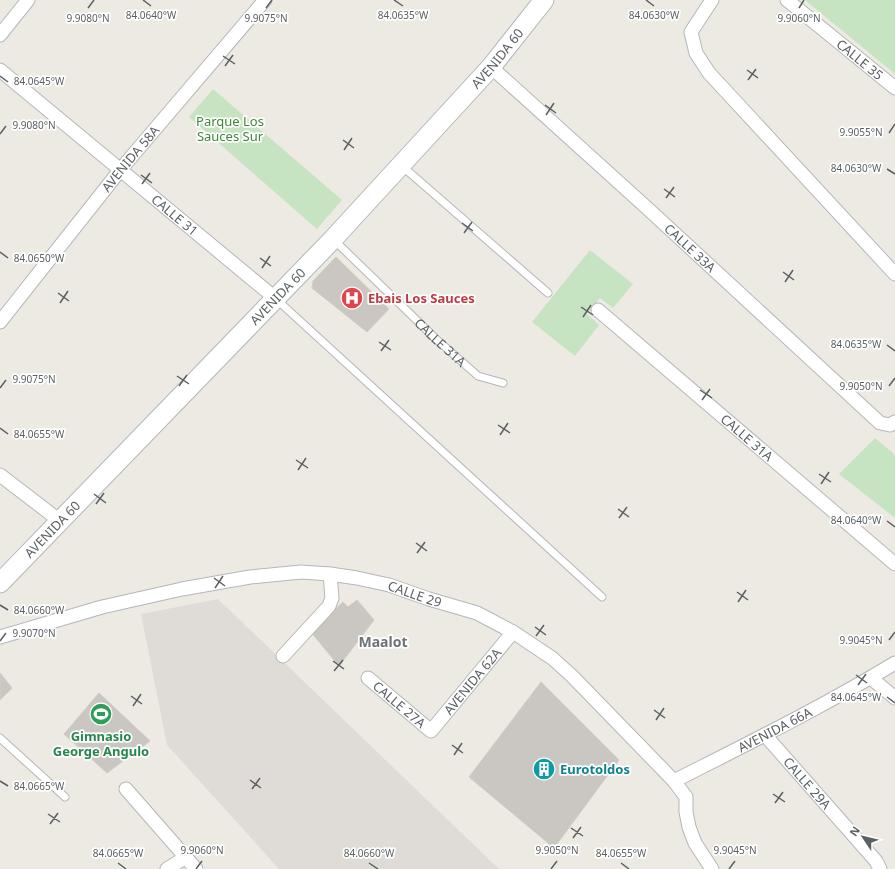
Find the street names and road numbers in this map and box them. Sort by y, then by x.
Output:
street label: AVENIDA 60 [467,24,527,92]
street label: CALLE 35 [833,35,887,84]
street label: AVENIDA 58A [97,121,164,196]
street label: CALLE 31 [148,190,202,240]
street label: CALLE 33A [661,219,720,277]
street label: AVENIDA 60 [246,264,309,329]
street label: CALLE 31A [411,314,471,371]
street label: CALLE 31A [717,410,778,465]
street label: AVENIDA 60 [20,497,84,562]
street label: CALLE 29 [385,576,444,611]
street label: AVENIDA 62A [439,644,506,718]
street label: CALLE 27A [369,677,430,732]
street label: AVENIDA 66A [735,703,816,756]
street label: CALLE 29A [779,753,836,813]

